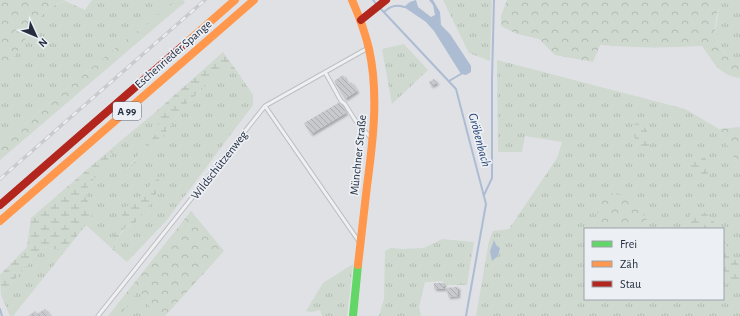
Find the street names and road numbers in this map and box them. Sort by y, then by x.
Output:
street label: Eschenrieder Spange [132,18,214,90]
road number: A 99 [113,102,141,120]
street label: Münchner Straße [348,114,368,196]
street label: Wildschützenweg [189,128,250,202]

